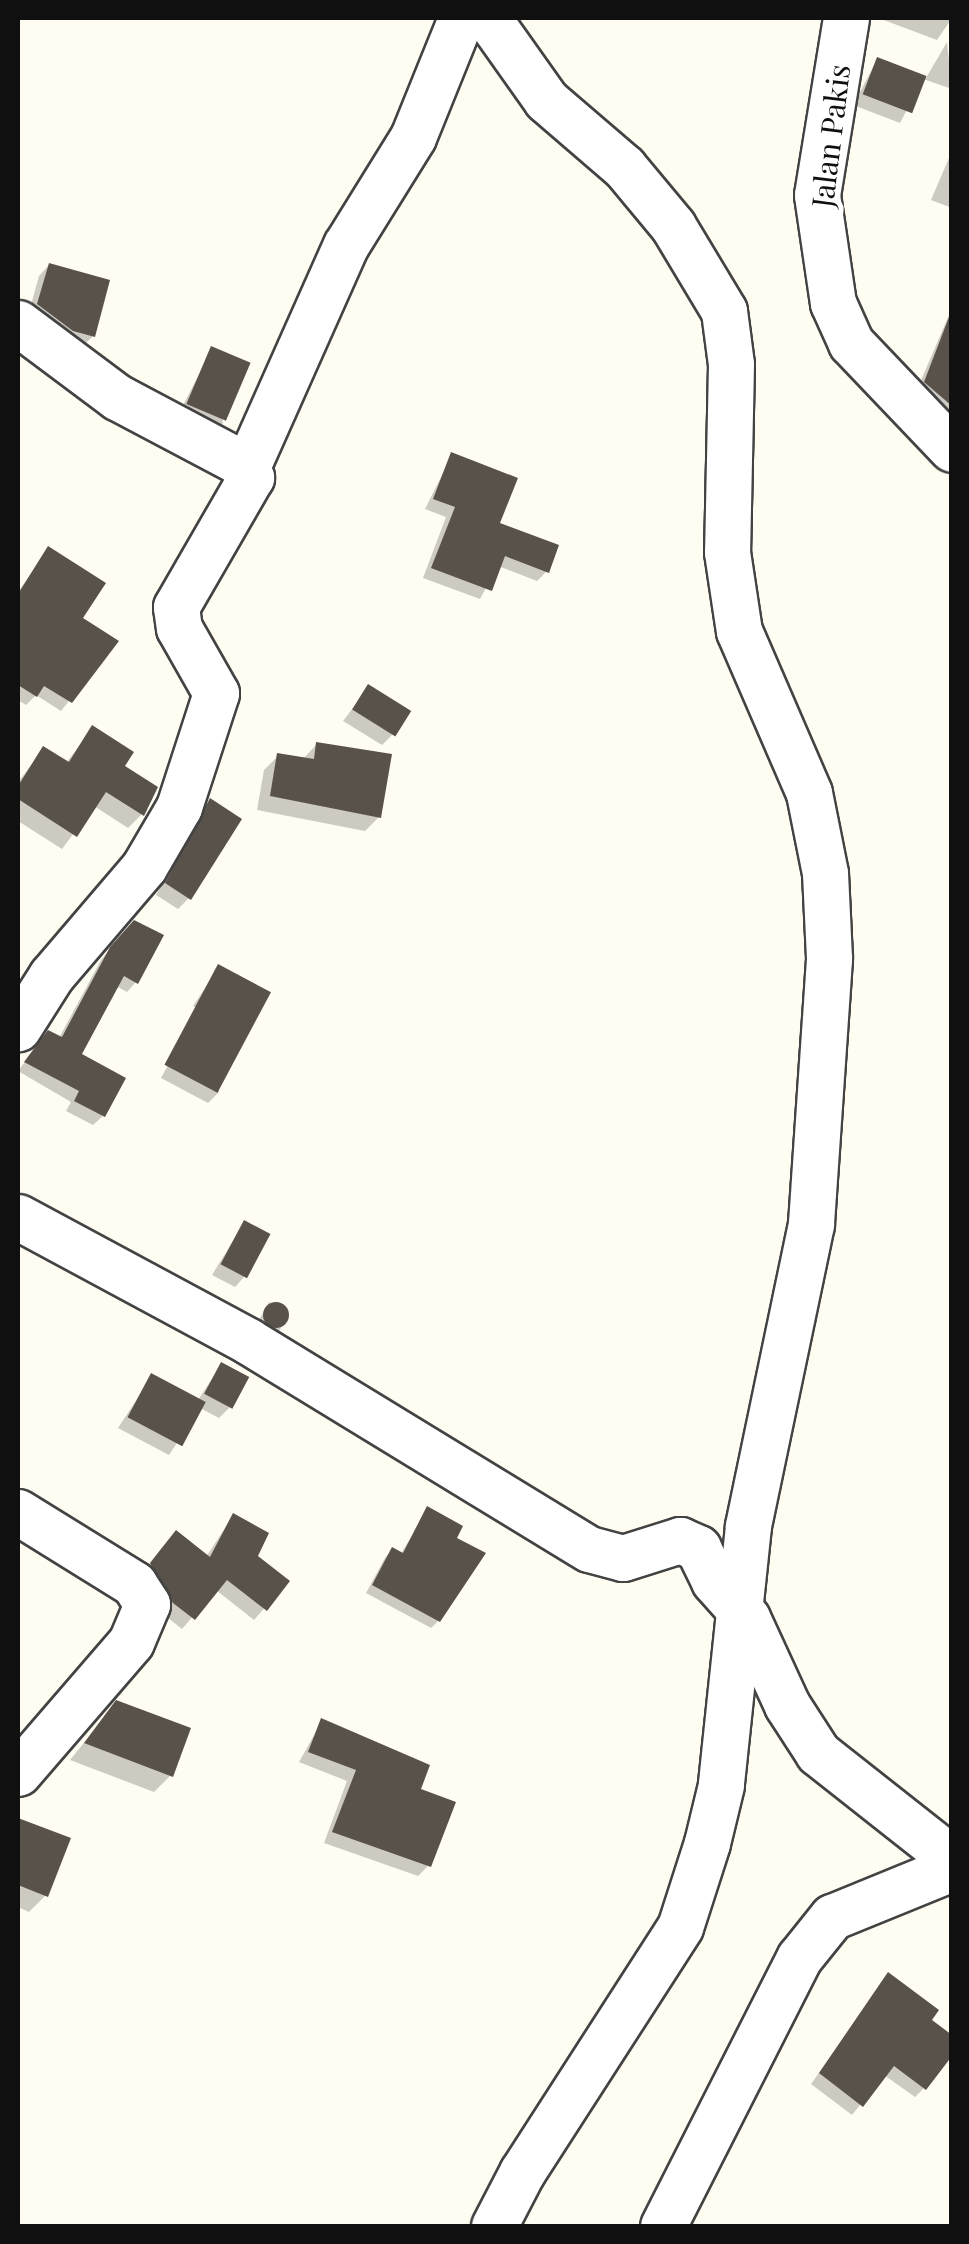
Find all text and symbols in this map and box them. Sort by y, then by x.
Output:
street label: Jalan Pakis [803,62,857,210]

